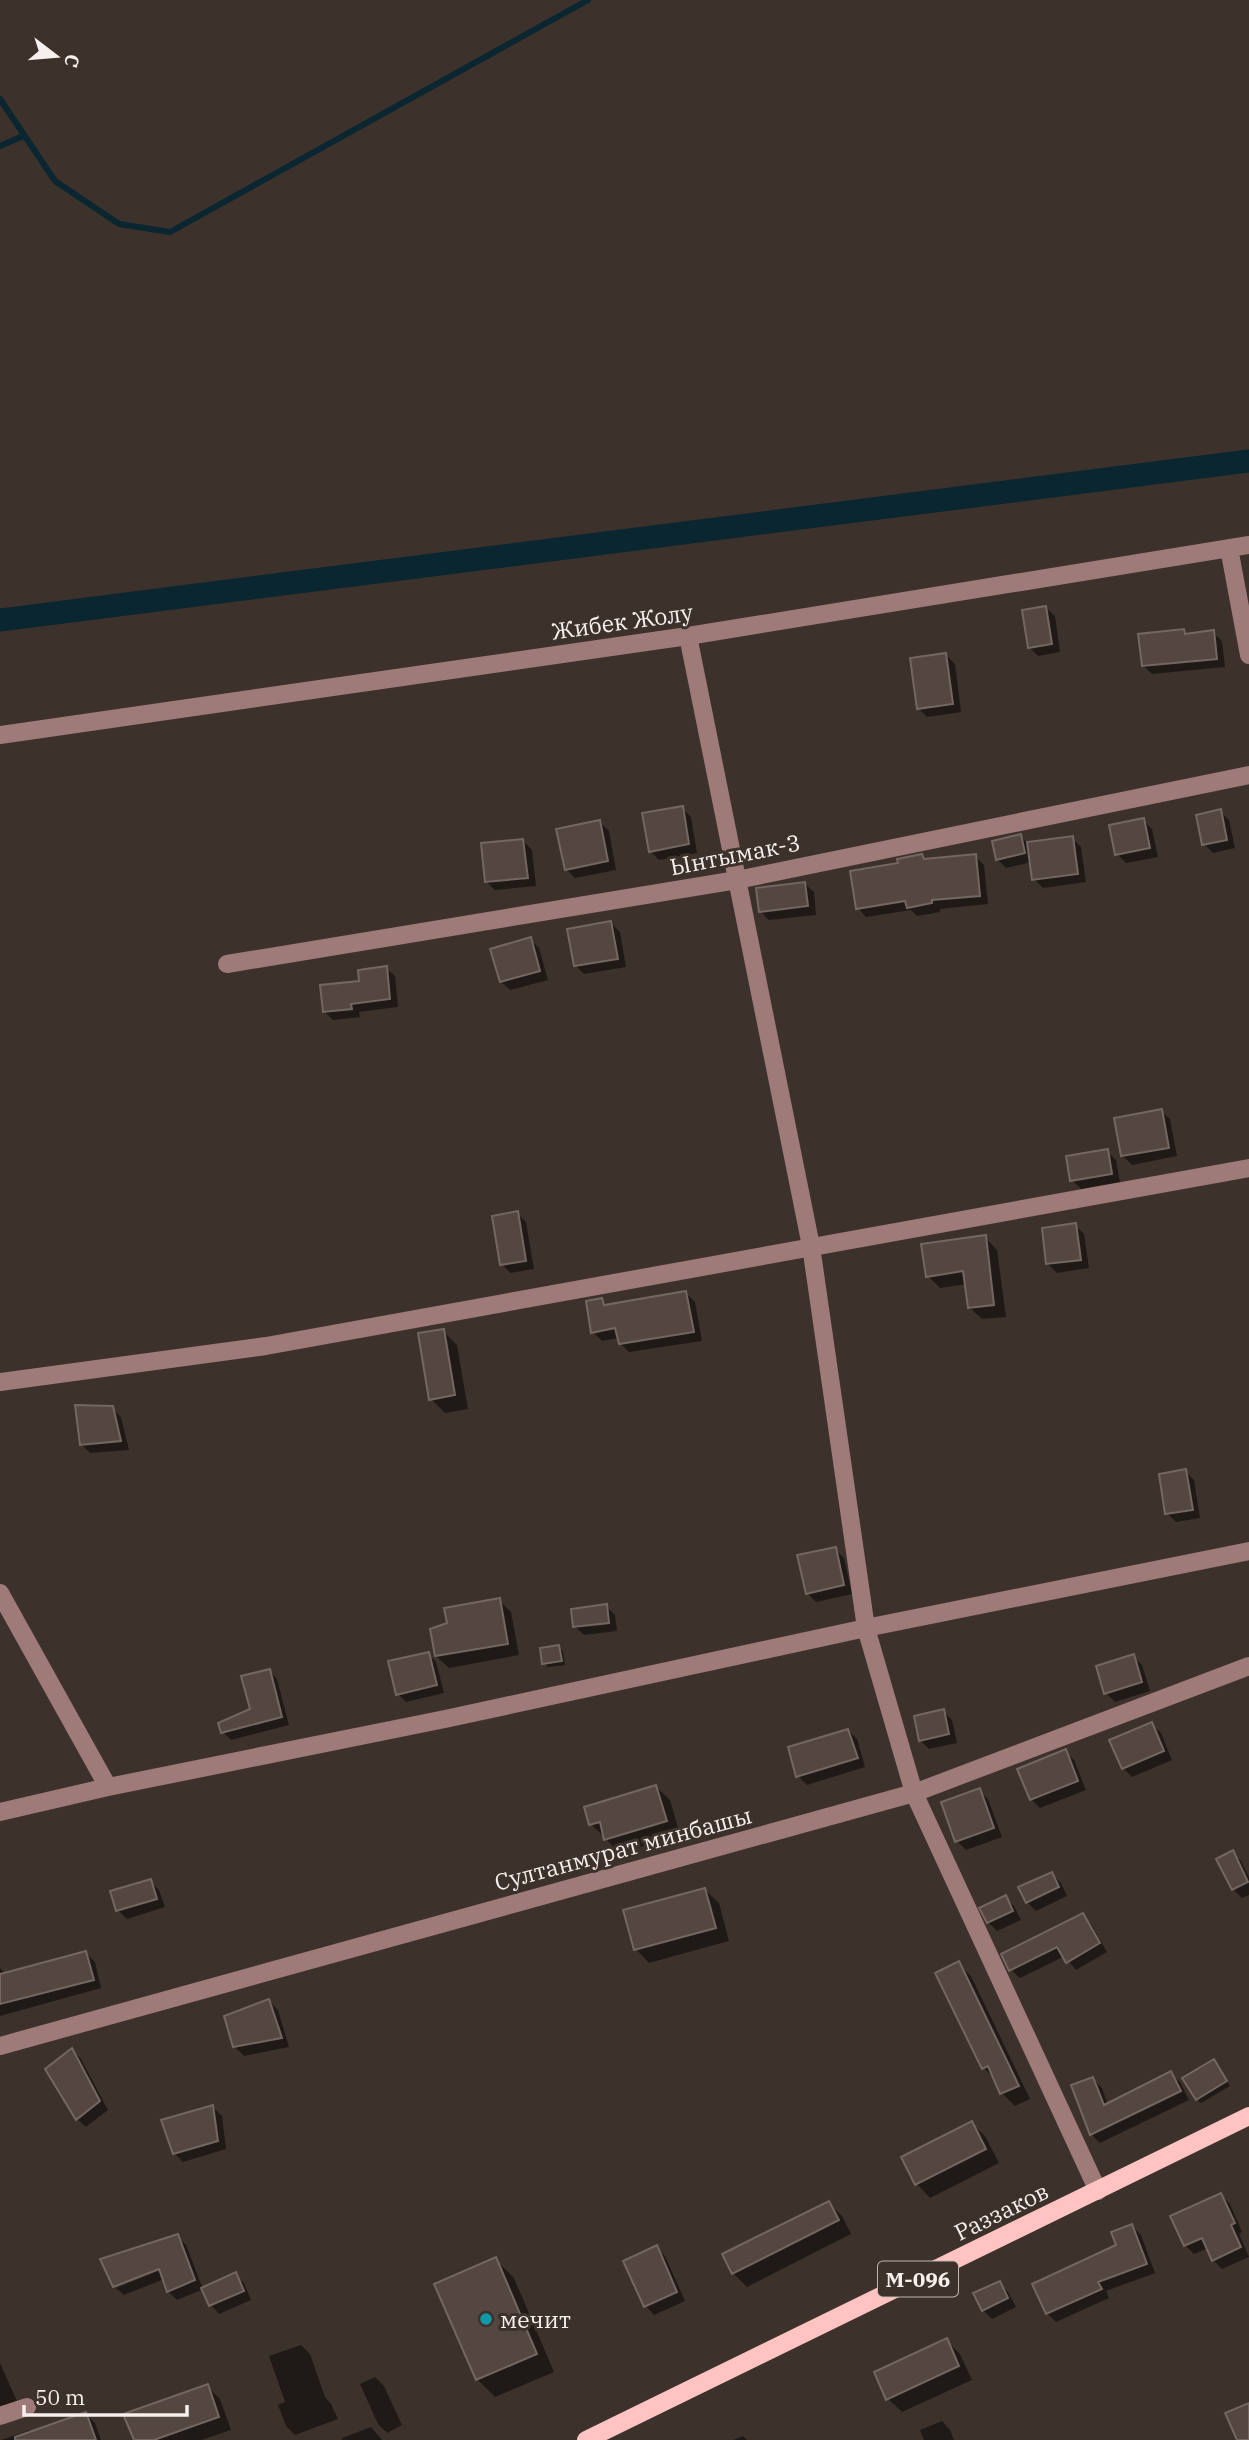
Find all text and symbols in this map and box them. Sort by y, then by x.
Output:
north arrow [21,21,91,91]
text: С [59,51,86,70]
street label: Жибек Жолу [549,596,695,646]
street label: Ынтымак-3 [667,827,803,881]
street label: Султанмурат минбашы [491,1799,755,1897]
street label: Раззаков [949,2175,1053,2247]
road number: М-096 [878,2262,958,2296]
place label: мечит [500,2304,571,2334]
marker: мечит [478,2311,494,2327]
scale bar [24,2374,187,2418]
text: 50 m [35,2383,85,2411]

